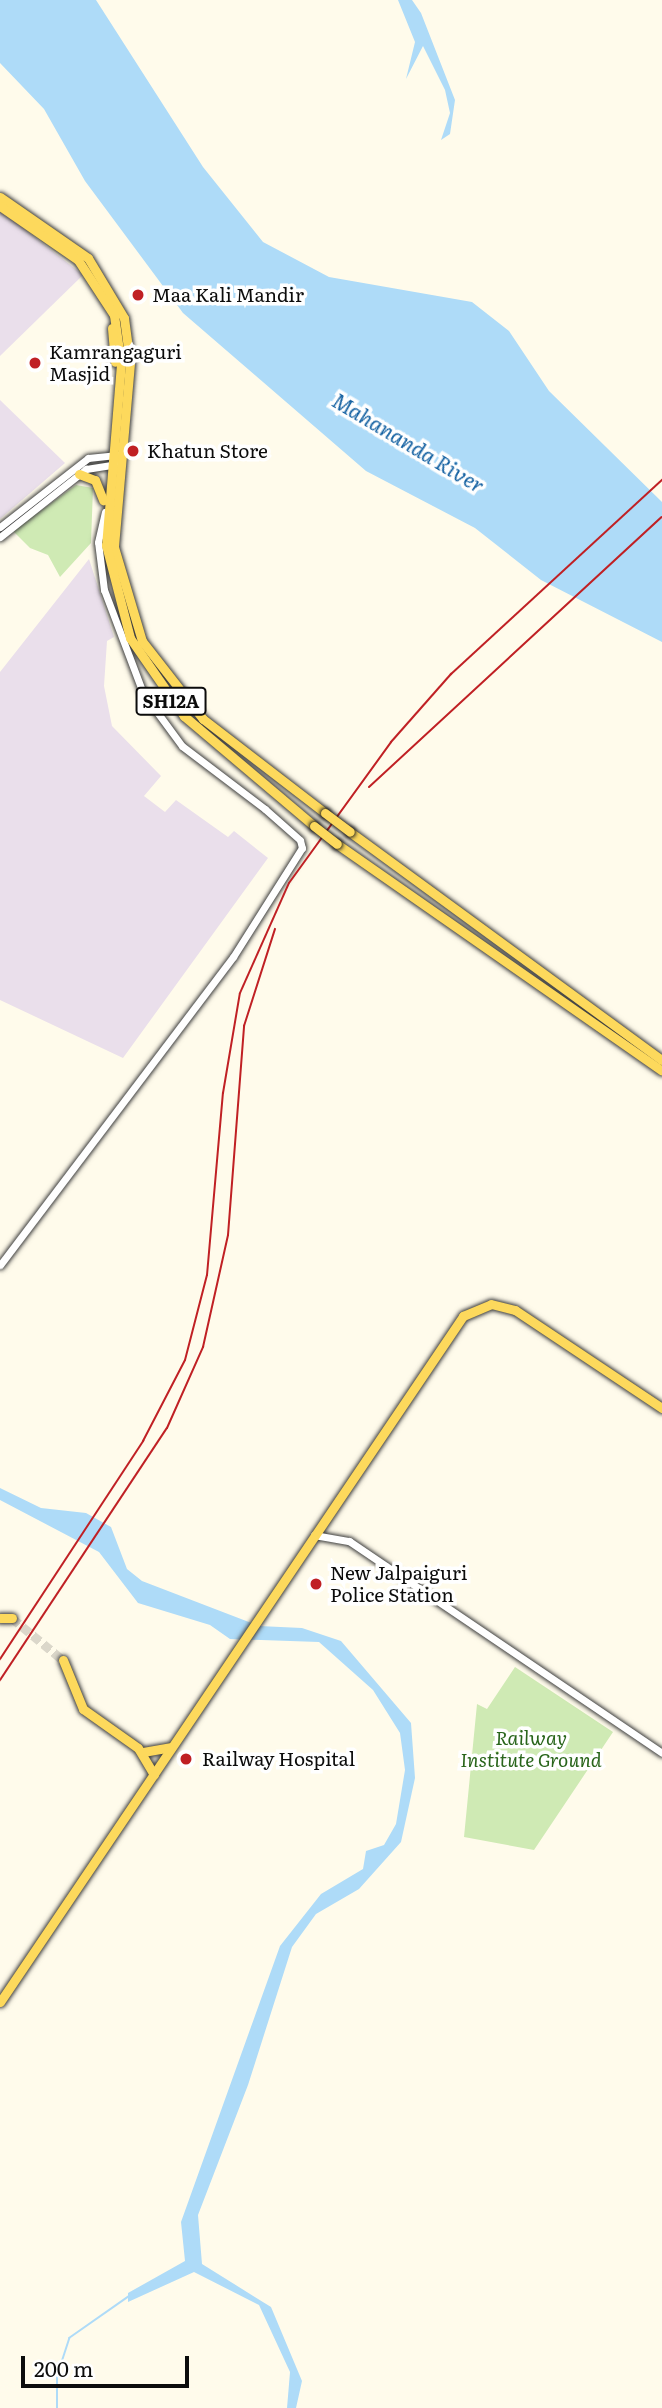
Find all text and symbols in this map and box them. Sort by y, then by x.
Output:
place label: Maa Kali Mandir [152,284,304,306]
marker: Maa Kali Mandir [130,287,146,303]
place label: Kamrangaguri Masjid [49,341,182,385]
marker: Kamrangaguri Masjid [27,355,43,371]
water label: Mahananda River [328,387,490,497]
place label: Khatun Store [147,440,268,462]
marker: Khatun Store [125,443,141,459]
road number: SH12A [134,686,208,716]
place label: New Jalpaiguri Police Station [330,1562,467,1606]
marker: New Jalpaiguri Police Station [308,1576,324,1592]
park label: Railway Institute Ground [460,1727,602,1771]
place label: Railway Hospital [202,1748,355,1770]
marker: Railway Hospital [176,1749,196,1769]
scale bar [24,2342,192,2386]
text: 200 m [34,2352,94,2383]

